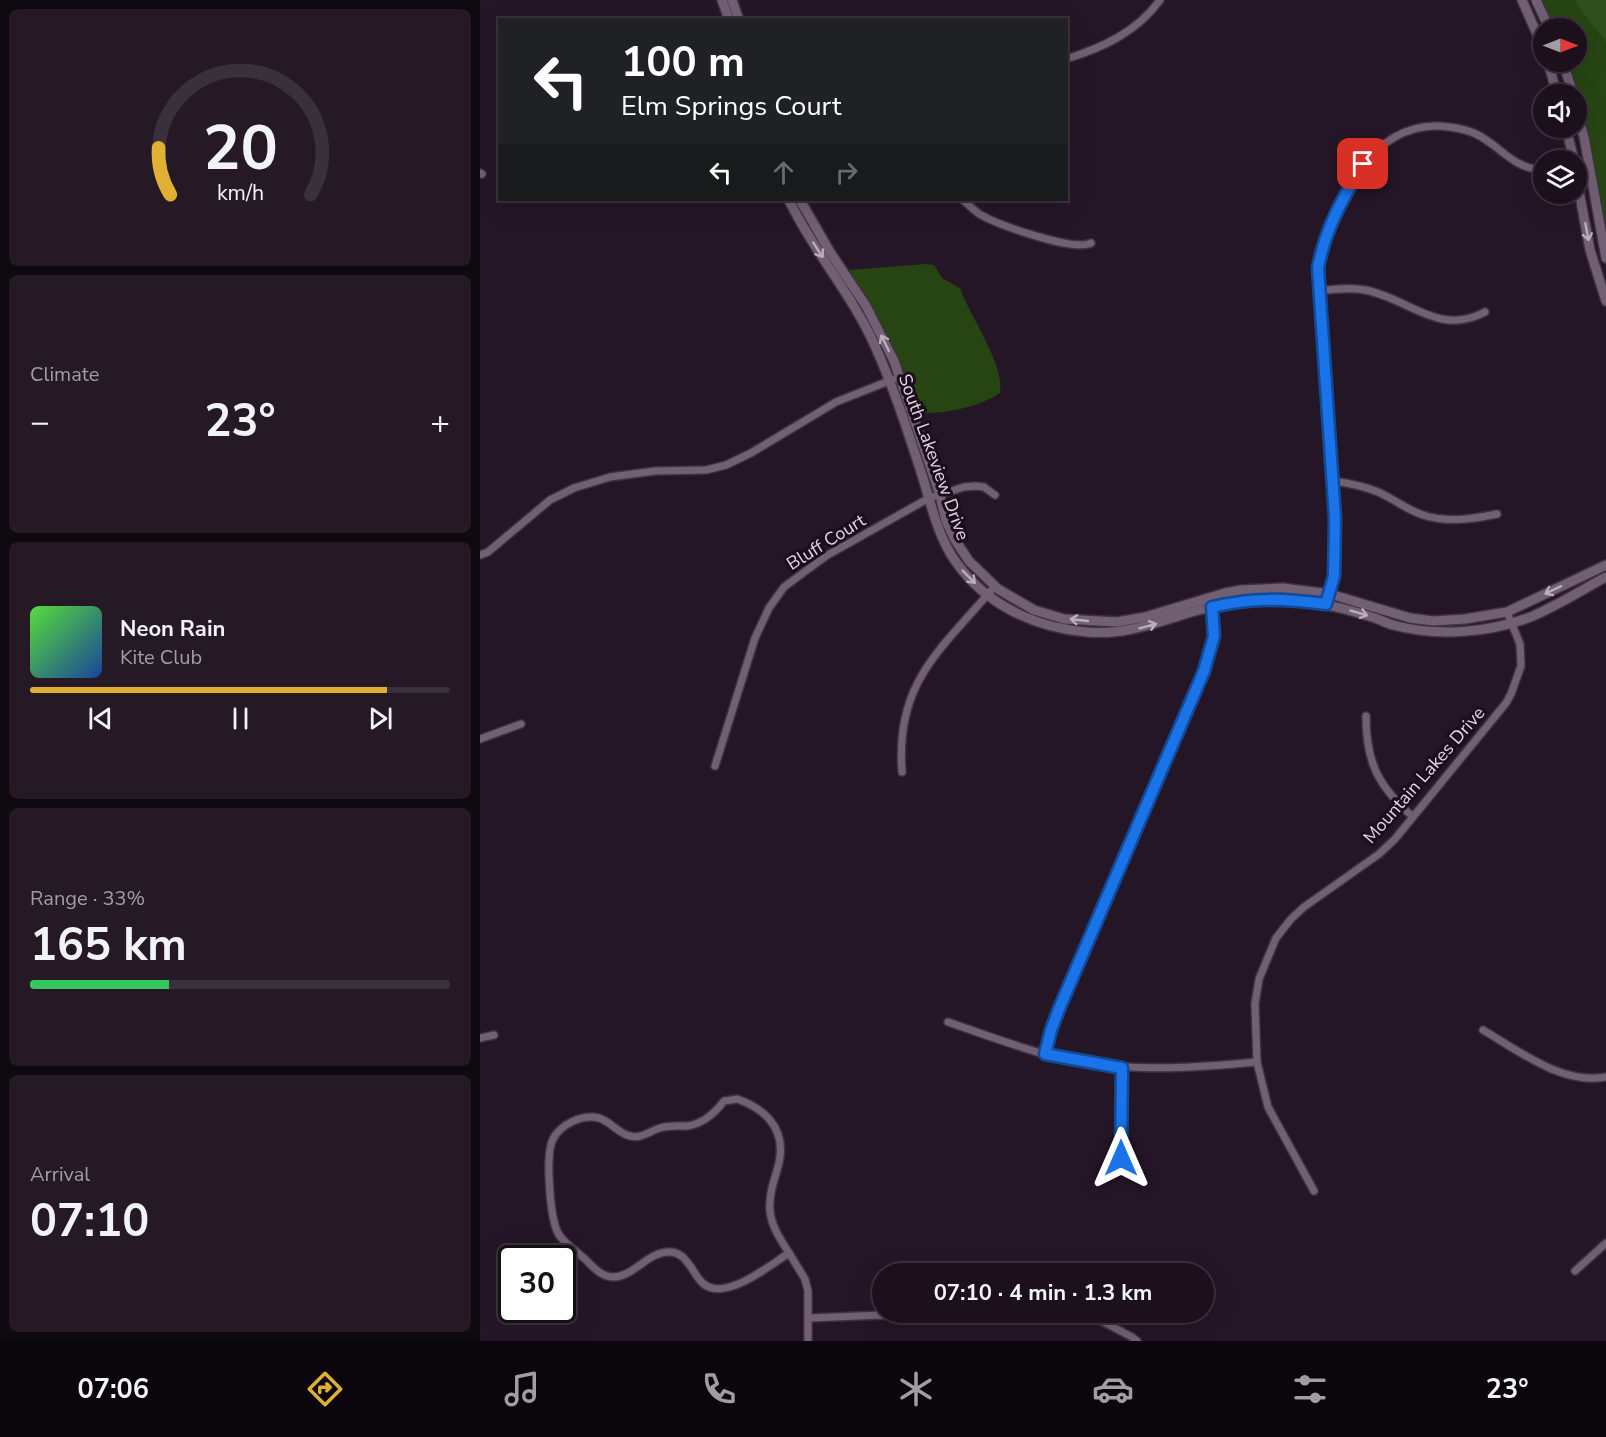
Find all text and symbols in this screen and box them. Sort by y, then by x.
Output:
north arrow [1533,18,1587,72]
map controls [1533,18,1587,204]
text: 100 m [621,34,745,91]
icon: left [522,42,600,120]
button: sound [1533,84,1587,138]
text: Elm Springs Court [621,88,841,125]
text: 20 [203,106,277,191]
pin [1337,138,1388,189]
icon: arrive [1346,147,1379,180]
button: layers [1533,150,1587,204]
icon: left [704,156,737,189]
icon: ahead [767,156,800,189]
icon: right [830,156,863,189]
text: km/h [216,178,264,208]
one-way arrow [1582,222,1593,242]
one-way arrow [812,241,824,258]
one-way arrow [878,334,890,352]
text: Climate [30,361,99,388]
street label: South Lakeview Drive [893,371,975,543]
text: 23° [204,391,276,452]
text: − [30,400,50,445]
text: + [430,400,450,445]
street label: Bluff Court [782,508,871,576]
one-way arrow [962,570,977,585]
one-way arrow [1545,585,1563,597]
one-way arrow [1349,608,1368,620]
text: Neon Rain [120,614,225,644]
one-way arrow [1069,614,1089,625]
one-way arrow [1138,620,1157,631]
text: Kite Club [120,644,202,671]
street label: Mountain Lakes Drive [1358,701,1490,849]
icon: previous [84,702,117,735]
icon: pause [224,702,257,735]
icon: next [364,702,397,735]
text: Range · 33% [30,885,145,912]
text: 165 km [30,915,187,976]
position arrow [1089,1126,1153,1190]
text: Arrival [30,1161,90,1188]
text: 07:10 [30,1191,149,1252]
speed limit sign: 30 [498,1245,576,1323]
text: 07:10 · 4 min · 1.3 km [934,1278,1152,1308]
icon: directions [304,1368,346,1410]
icon: music [501,1368,543,1410]
icon: phone [698,1368,740,1410]
icon: climate [895,1368,937,1410]
icon: car [1092,1368,1134,1410]
icon: filters [1289,1368,1331,1410]
text: 07:06 [77,1371,149,1408]
text: 23° [1486,1371,1528,1408]

